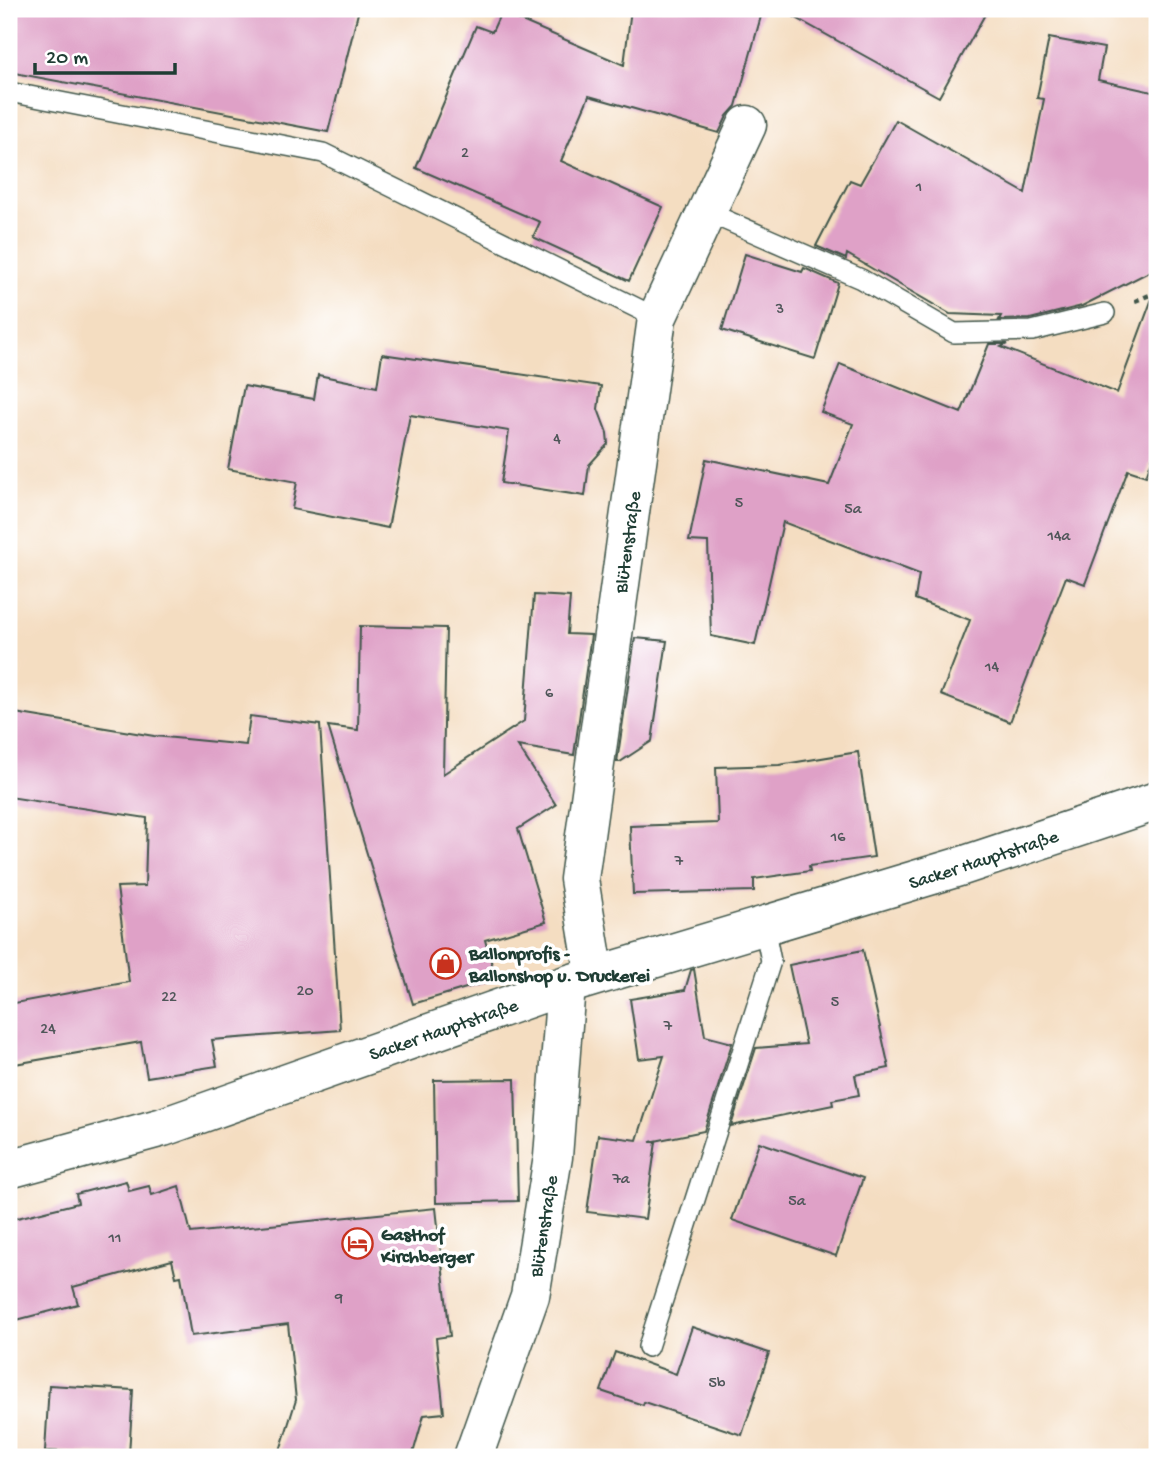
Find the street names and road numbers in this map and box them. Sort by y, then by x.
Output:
street label: Blütenstraße [611,490,648,596]
street label: Sacker Hauptstraße [906,826,1062,896]
street label: Sacker Hauptstraße [367,995,522,1068]
street label: Blütenstraße [526,1174,565,1280]

